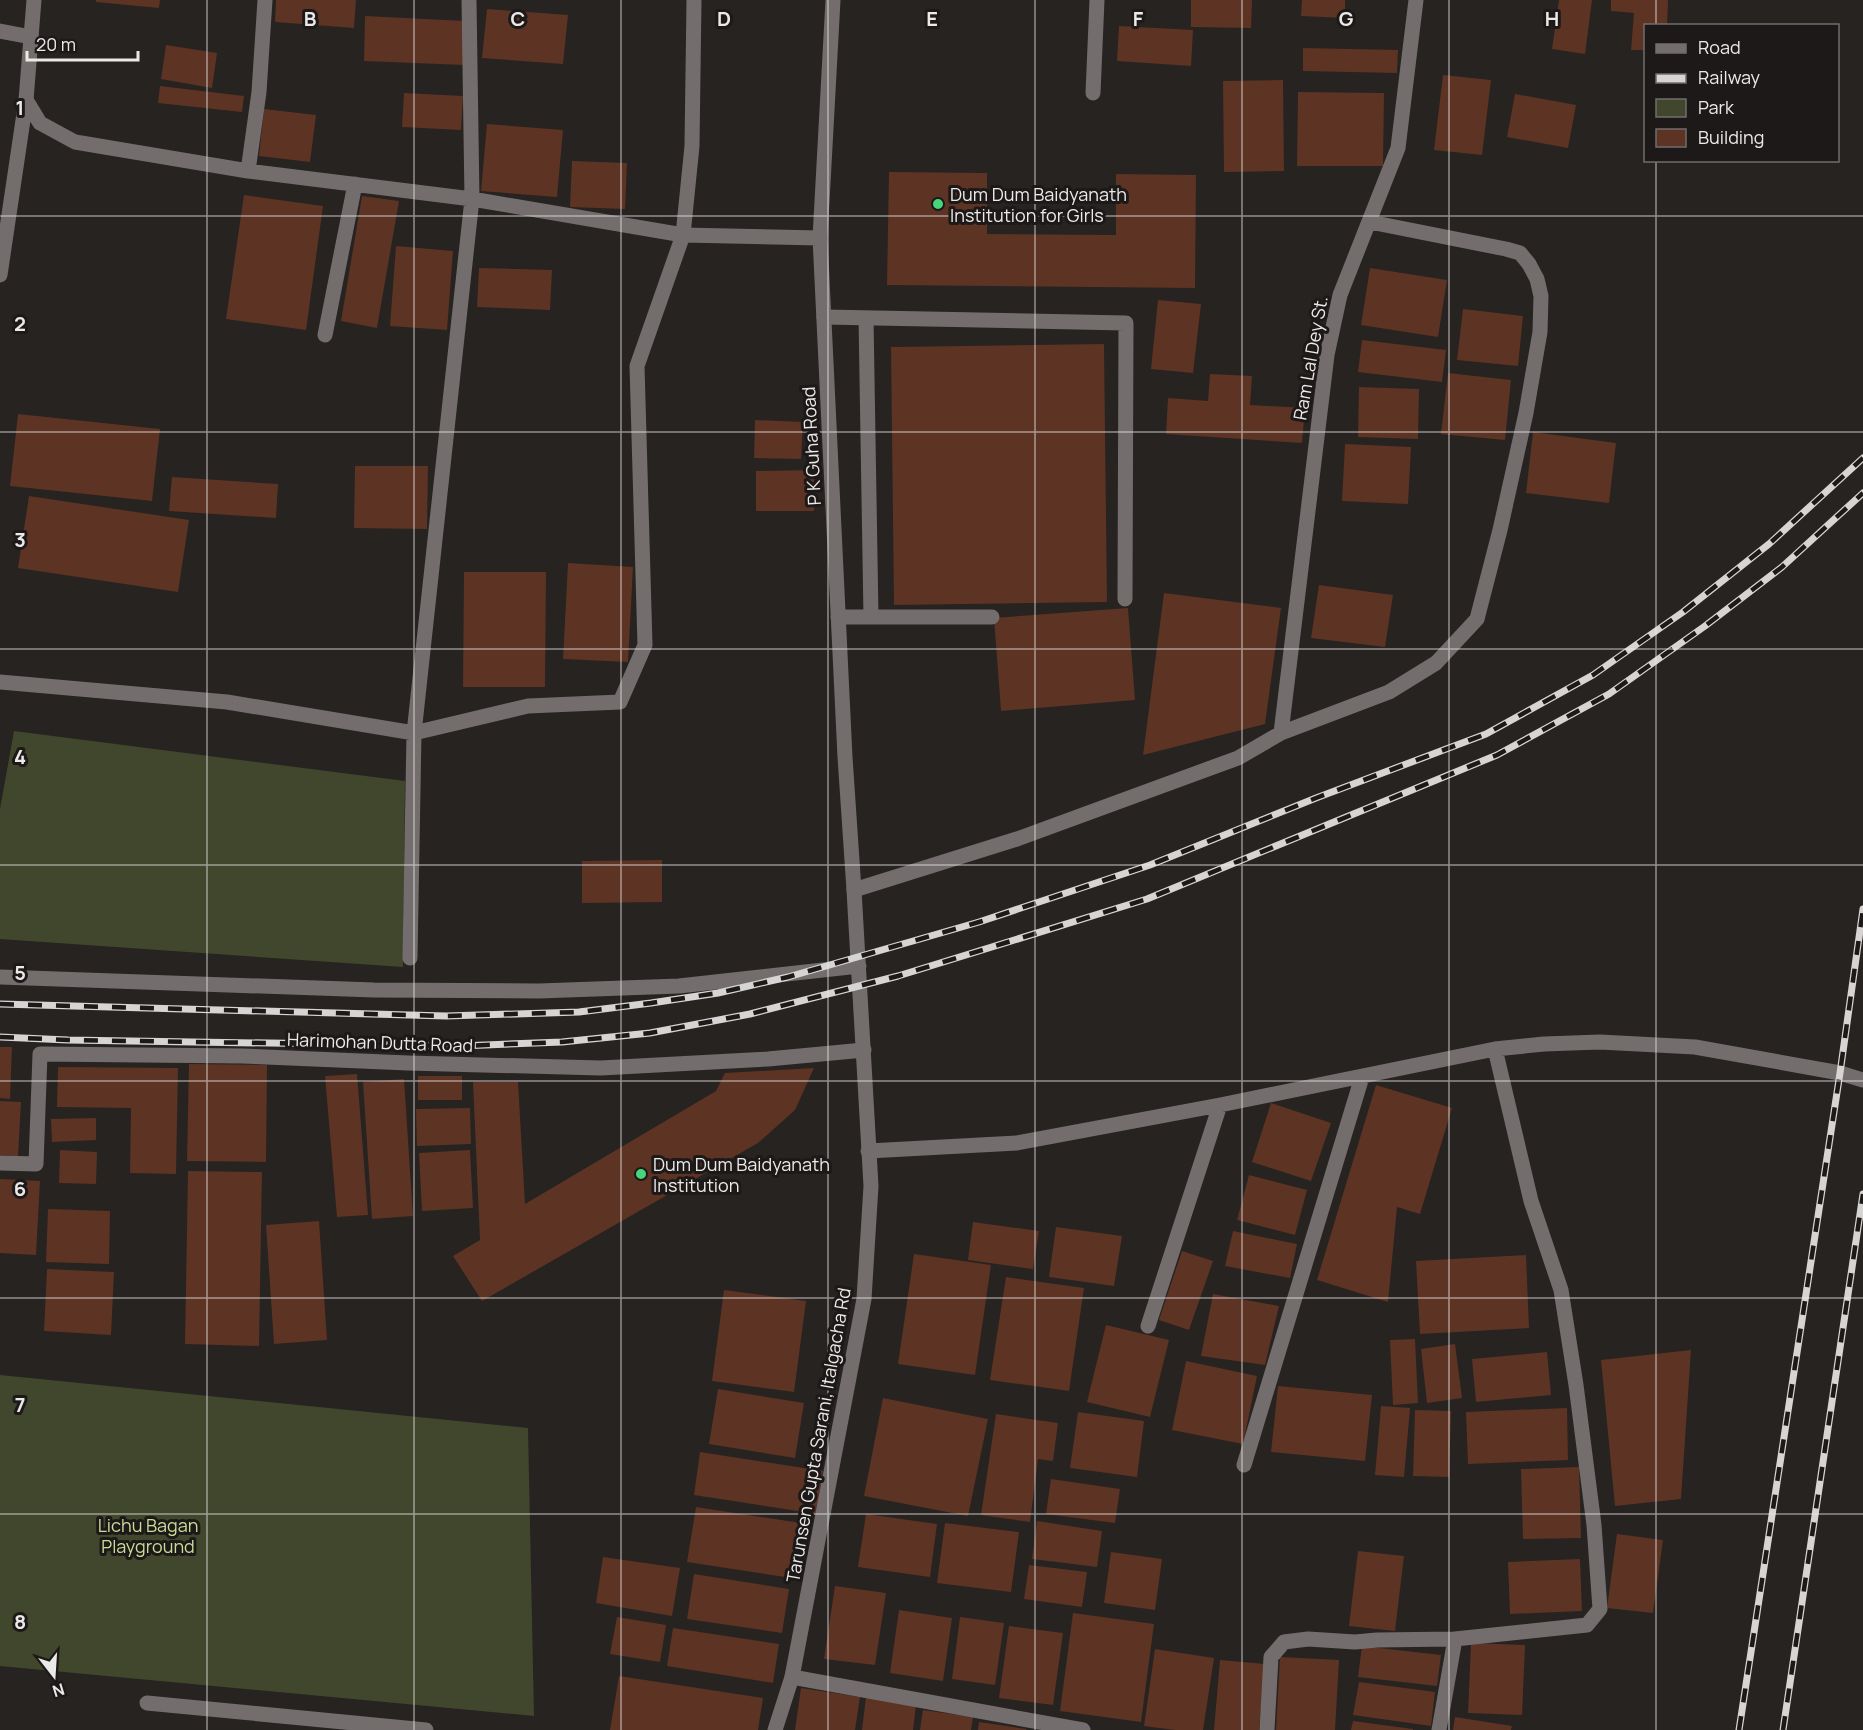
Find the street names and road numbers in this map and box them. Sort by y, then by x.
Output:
street label: Ram Lal Dey St. [1287,294,1333,422]
street label: P K Guha Road [796,386,826,506]
street label: Harimohan Dutta Road [287,1027,473,1057]
street label: Tarunsen Gupta Sarani, Italgacha Rd [780,1286,856,1584]

